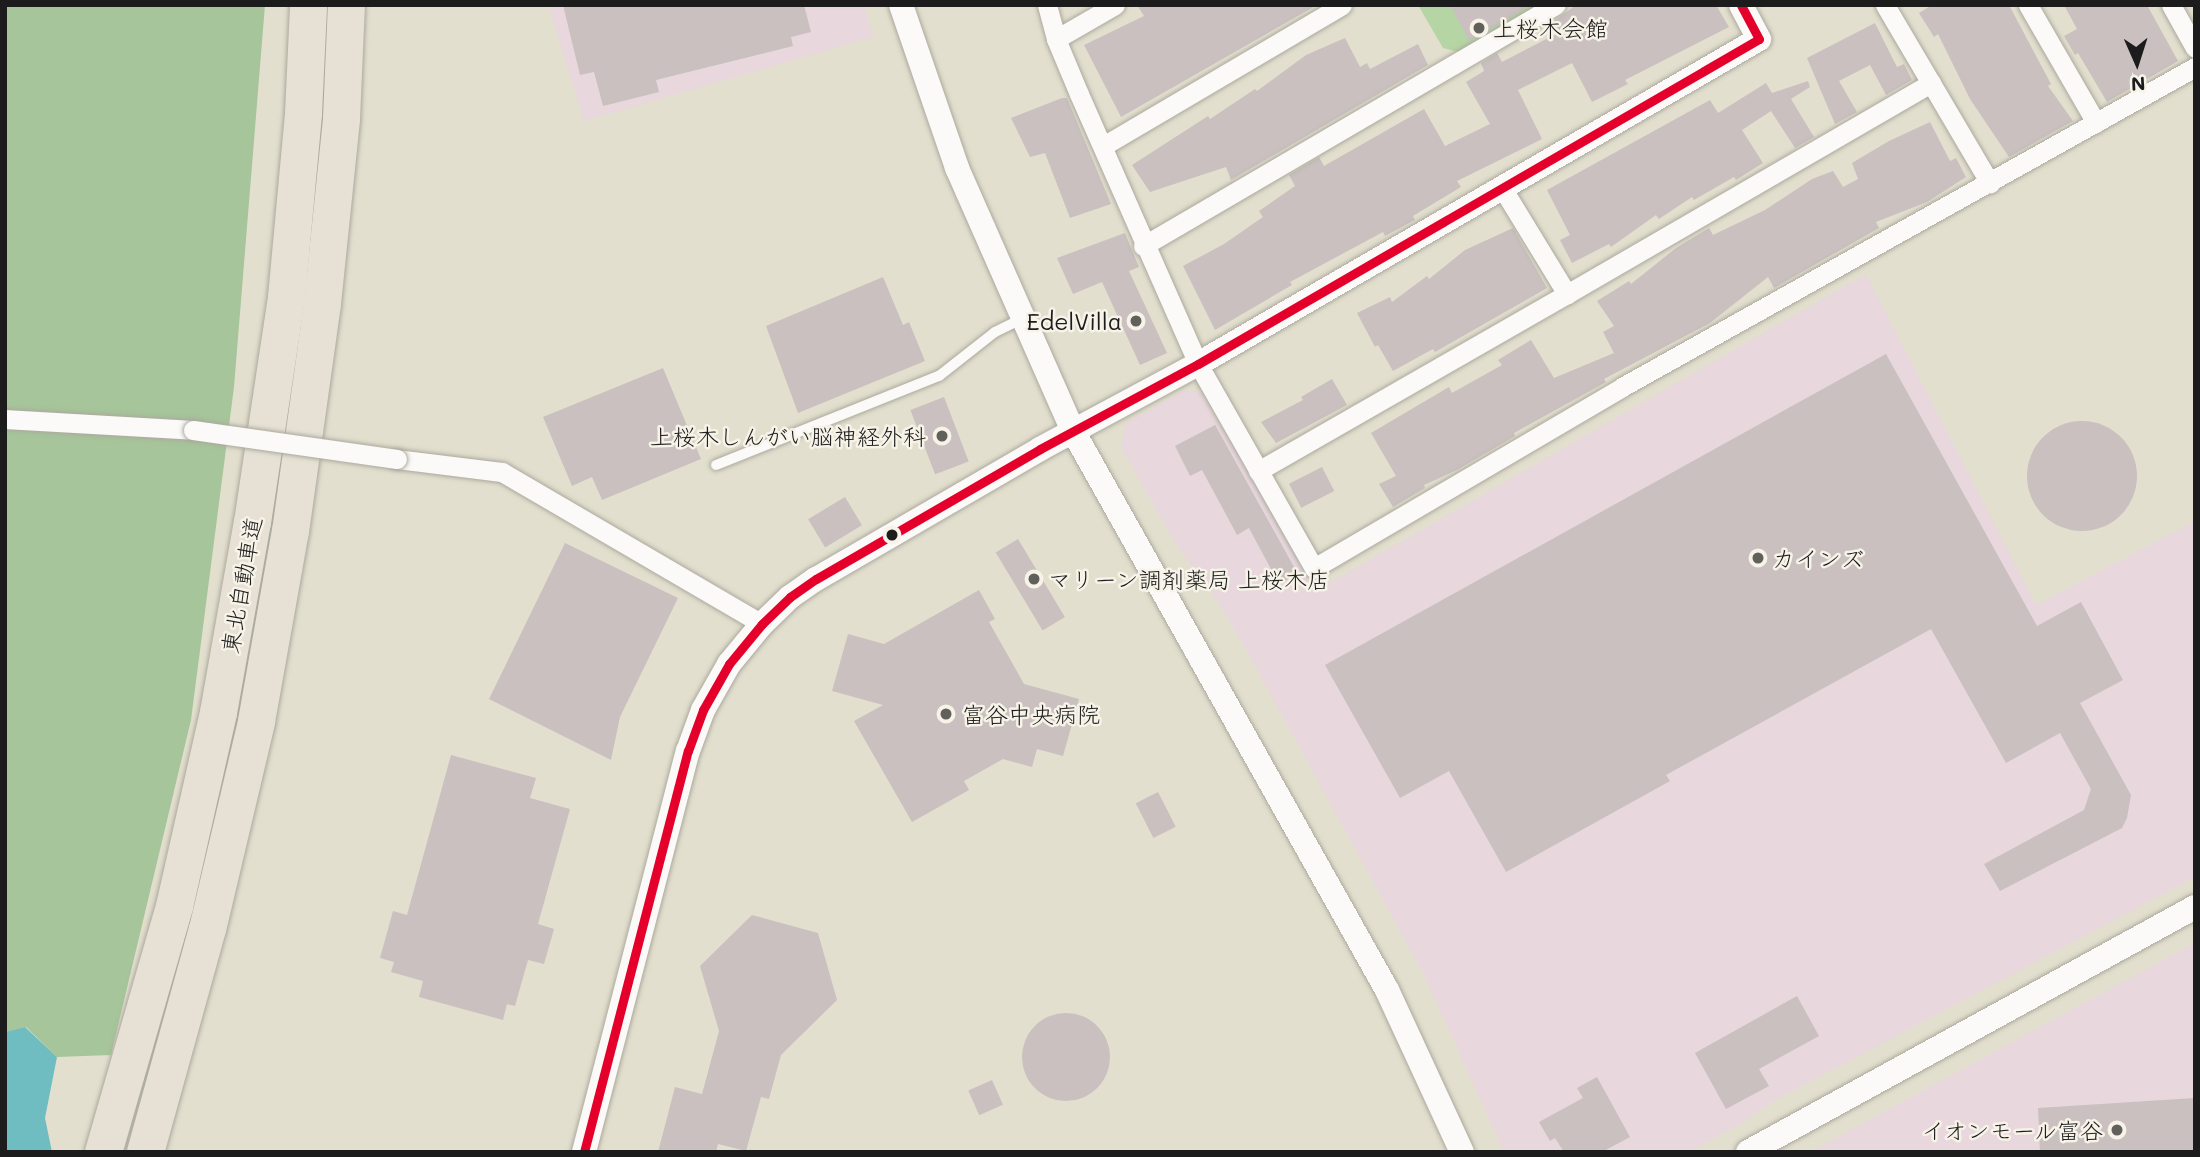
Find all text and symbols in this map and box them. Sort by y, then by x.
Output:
place label: 上桜木会館 [1493,14,1608,42]
marker: 上桜木会館 [1471,20,1487,36]
north arrow [2102,28,2172,98]
text: N [2130,72,2146,97]
place label: EdelVilla [1027,307,1122,335]
marker: EdelVilla [1128,313,1144,329]
place label: 上桜木しんがい脳神経外科 [650,422,926,450]
marker: 上桜木しんがい脳神経外科 [932,426,952,446]
street label: 東北自動車道 [215,515,267,655]
unlabelled marker [885,528,899,542]
place label: カインズ [1772,544,1864,572]
marker: カインズ [1750,550,1766,566]
place label: マリーン調剤薬局 上桜木店 [1048,565,1331,593]
marker: マリーン調剤薬局 上桜木店 [1026,571,1042,587]
place label: 富谷中央病院 [962,700,1100,728]
marker: 富谷中央病院 [936,704,956,724]
place label: イオンモール富谷 [1919,1116,2103,1144]
marker: イオンモール富谷 [2109,1122,2125,1138]

